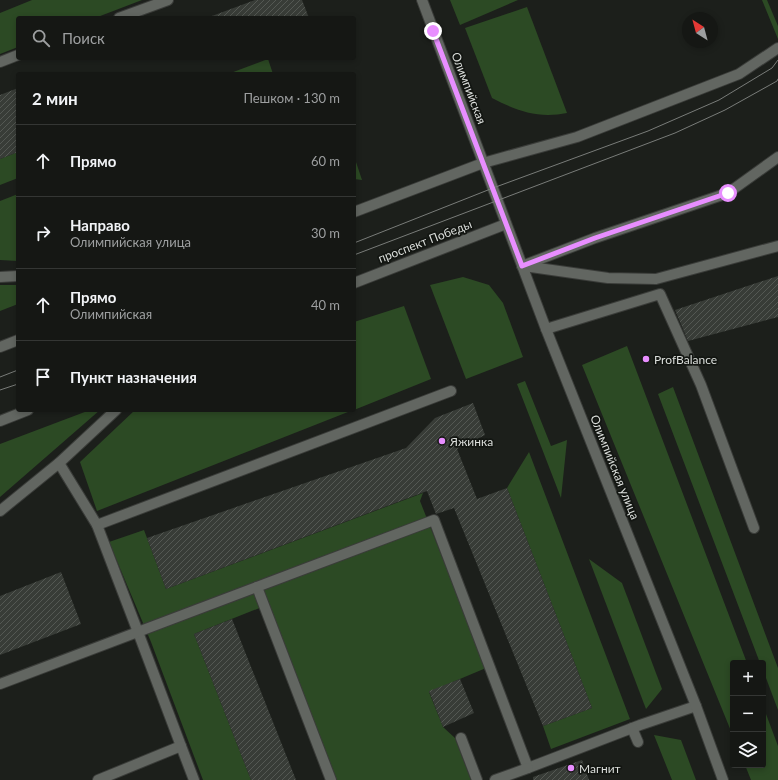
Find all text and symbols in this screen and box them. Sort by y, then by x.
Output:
north arrow [682,12,718,48]
search box [16,16,356,60]
route end [424,22,442,40]
icon: search [30,27,52,49]
text: Поиск [62,29,105,47]
street label: Олимпийская [448,50,490,126]
text: 2 мин [32,88,78,109]
text: Пешком · 130 m [243,90,340,106]
icon: ahead [32,150,54,172]
text: Прямо [70,152,116,170]
text: 60 m [311,153,340,169]
route start [719,184,737,202]
text: Направо [70,216,130,234]
street label: проспект Победы [376,216,474,266]
icon: right [32,222,54,244]
text: 30 m [311,225,340,241]
text: Олимпийская улица [70,234,191,250]
text: Прямо [70,288,116,306]
icon: ahead [32,294,54,316]
text: 40 m [311,297,340,313]
text: Олимпийская [70,306,152,322]
place label: ProfBalance [654,352,717,367]
marker: ProfBalance [641,354,651,364]
icon: arrive [32,366,54,388]
text: Пункт назначения [70,368,197,386]
street label: Олимпийская улица [587,412,643,522]
place label: Яжинка [449,434,493,449]
marker: Яжинка [437,436,447,446]
map controls [730,660,766,768]
button: + [730,660,766,696]
button: − [730,696,766,732]
button: layers [730,732,766,768]
place label: Магнит [579,761,621,776]
marker: Магнит [566,763,576,773]

